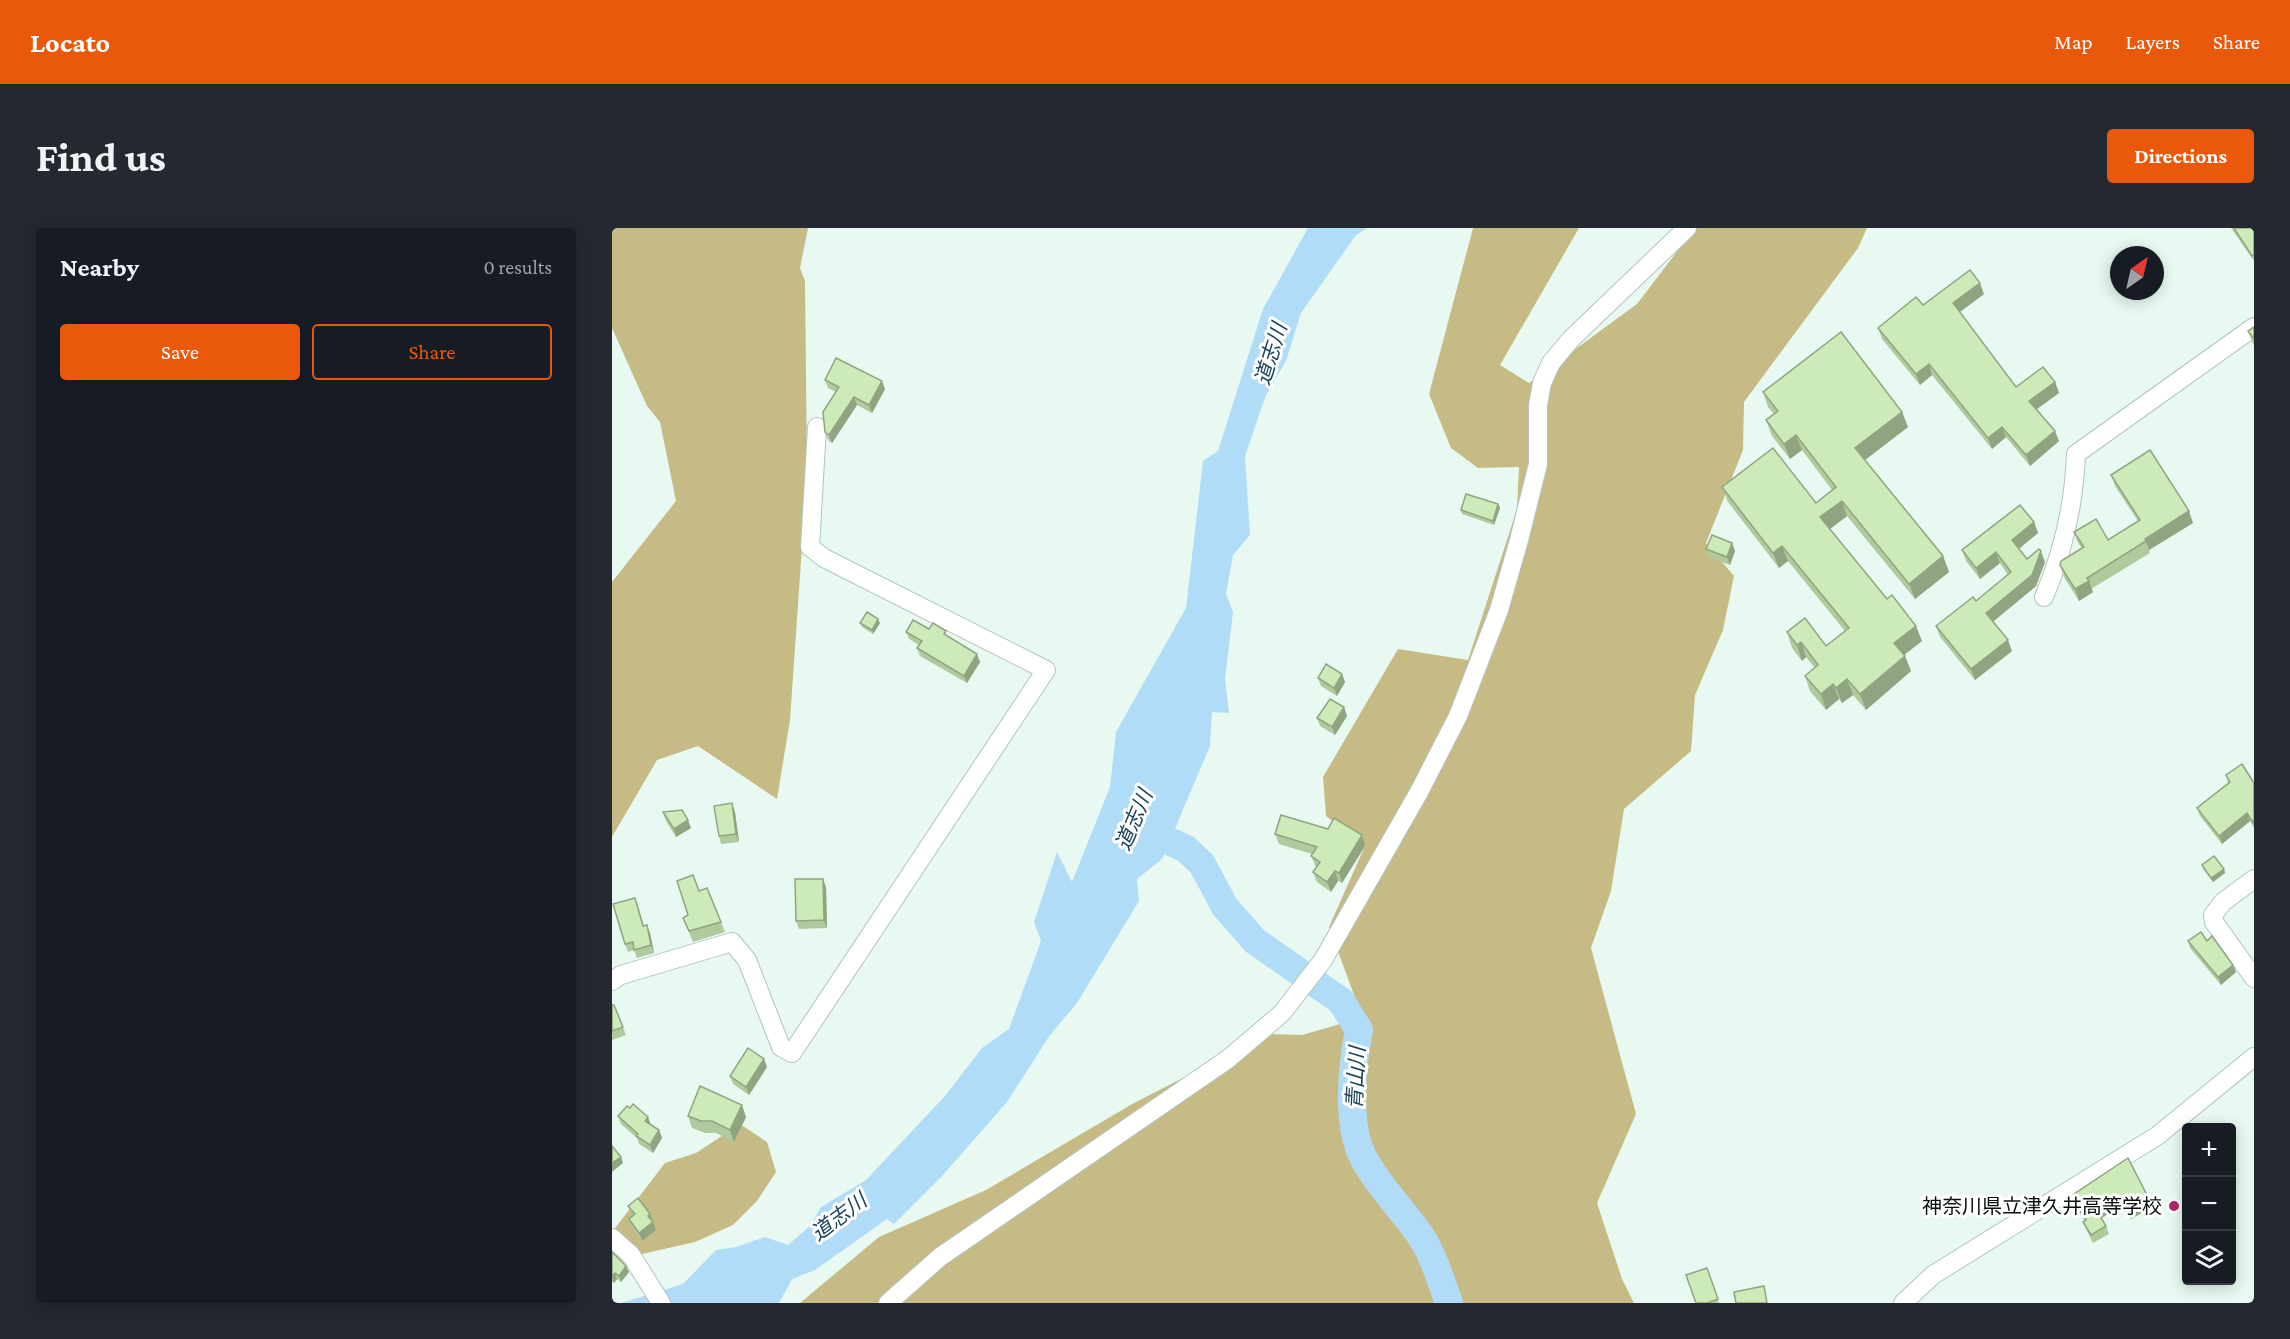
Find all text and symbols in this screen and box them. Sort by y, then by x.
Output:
text: Locato [30,27,110,58]
text: Map [2054,30,2093,54]
text: Layers [2126,30,2180,54]
text: Share [2213,30,2260,54]
button: Directions [2107,129,2254,183]
text: Find us [36,133,166,180]
north arrow [2110,246,2164,300]
text: Nearby [60,253,139,282]
text: 0 results [483,256,552,278]
water label: 道志川 [1250,318,1292,388]
button: Save [60,324,300,380]
button: Share [312,324,552,380]
water label: 道志川 [1111,784,1158,854]
water label: 青山川 [1342,1044,1370,1110]
map controls [2182,1123,2236,1285]
button: + [2182,1123,2236,1177]
button: − [2182,1177,2236,1231]
water label: 道志川 [807,1187,873,1246]
place label: 神奈川県立津久井高等学校 [1922,1195,2162,1217]
marker: 神奈川県立津久井高等学校 [2167,1199,2181,1213]
button: layers [2182,1231,2236,1285]

